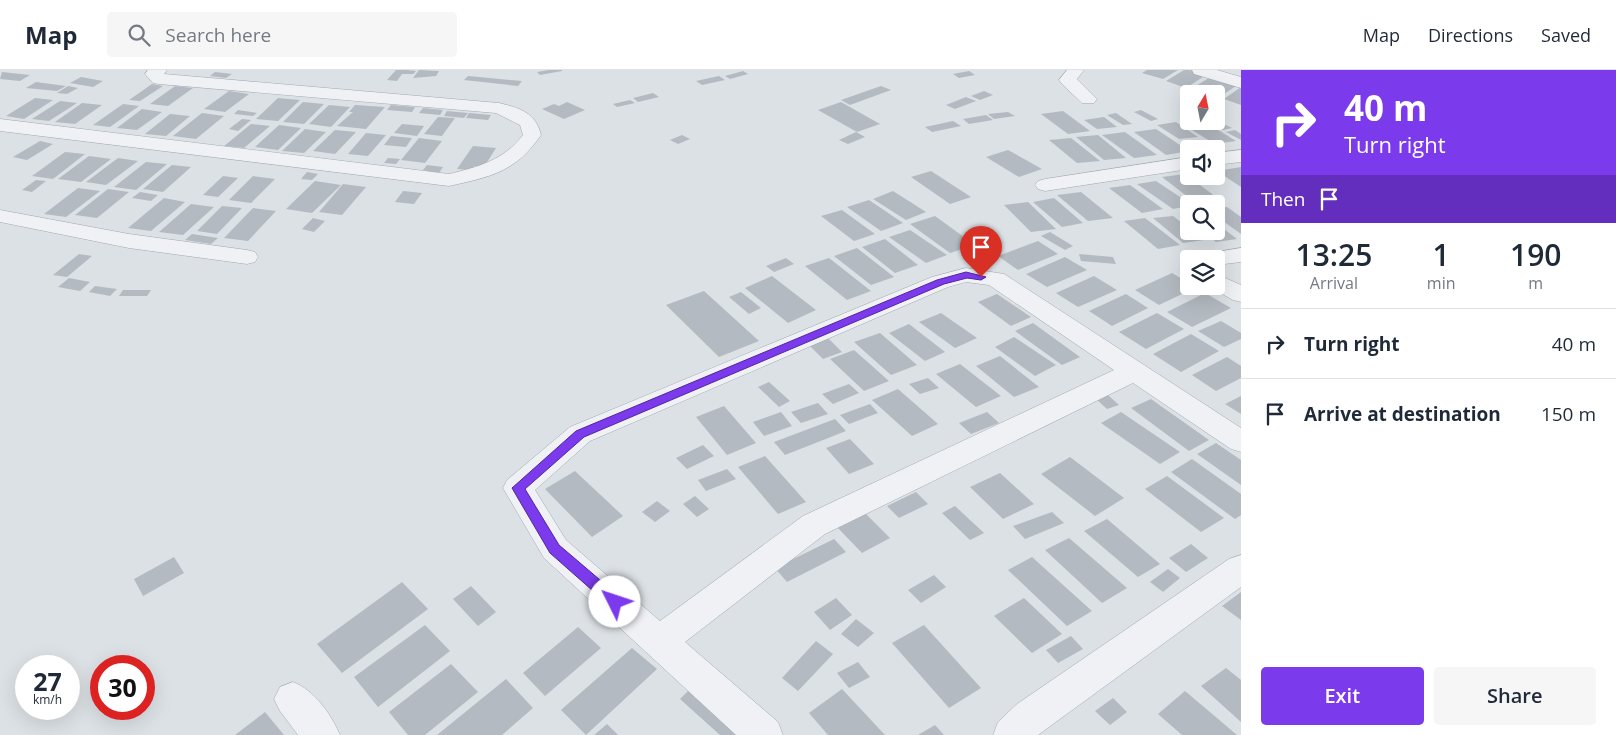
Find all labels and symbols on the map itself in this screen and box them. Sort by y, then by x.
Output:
north arrow [1180,85,1225,130]
pin [960,226,1002,277]
position arrow [588,575,640,627]
speed limit sign: 30 [90,655,155,720]

